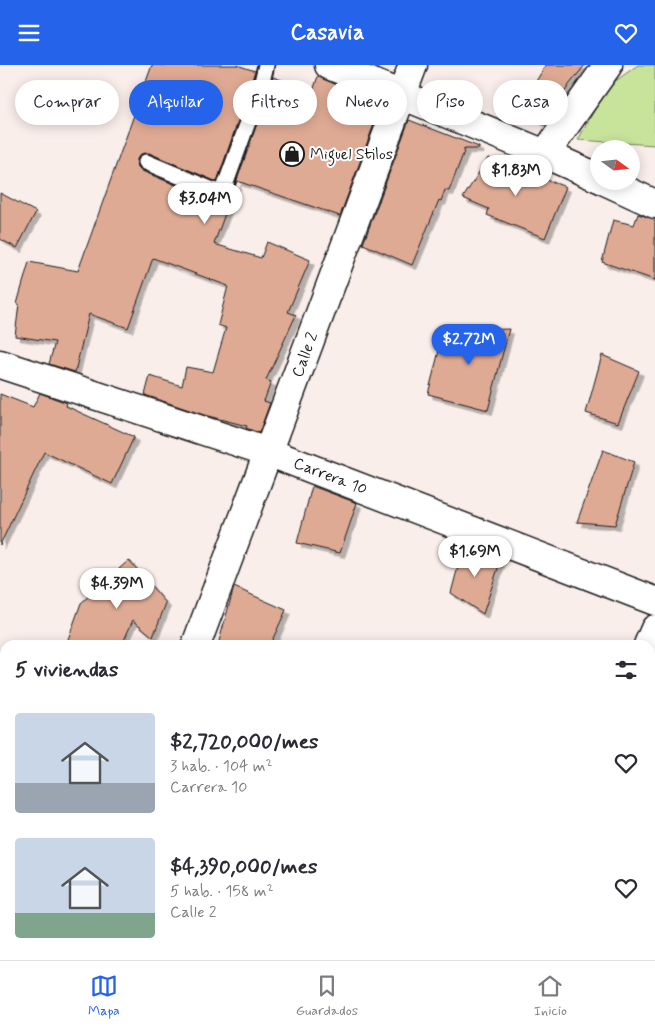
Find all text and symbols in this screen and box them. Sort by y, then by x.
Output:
icon: menu [15,19,43,47]
text: Casavia [290,19,365,47]
icon: heart [612,19,640,47]
chip: Comprar [15,80,119,125]
chip: Alquilar [129,80,223,125]
chip: Filtros [233,80,317,125]
chip: Nuevo [327,80,407,125]
chip: Piso [417,80,483,125]
chip: Casa [493,80,568,125]
north arrow [590,140,640,190]
map controls [590,140,640,190]
shop icon: Miguel Stilos [279,141,305,167]
place label: Miguel Stilos [310,144,393,166]
pin: $1.83M [475,155,557,197]
text: $1.83M [491,160,541,181]
pin: $3.04M [164,183,246,225]
text: $3.04M [179,188,231,209]
pin: $2.72M [428,323,510,366]
street label: Calle 2 [287,329,323,380]
text: $2.72M [443,329,495,350]
street label: Carrera 10 [291,452,370,500]
pin: $1.69M [434,535,516,578]
text: $1.69M [449,541,501,562]
pin: $4.39M [76,567,158,610]
text: $4.39M [91,573,143,594]
text: 5 viviendas [15,656,118,684]
icon: filters [612,656,640,684]
text: $2,720,000/mes [170,728,319,756]
icon: home [55,733,115,793]
icon: heart [612,749,640,777]
text: 3 hab. · 104 m² [170,756,273,777]
text: Carrera 10 [170,777,247,798]
text: $4,390,000/mes [170,853,317,881]
icon: home [55,858,115,918]
icon: heart [612,874,640,902]
text: 5 hab. · 158 m² [170,881,274,902]
text: Calle 2 [170,902,217,923]
tab: Mapa [88,972,120,1020]
tab: Guardados [296,972,358,1020]
tab: Inicio [534,972,567,1020]

